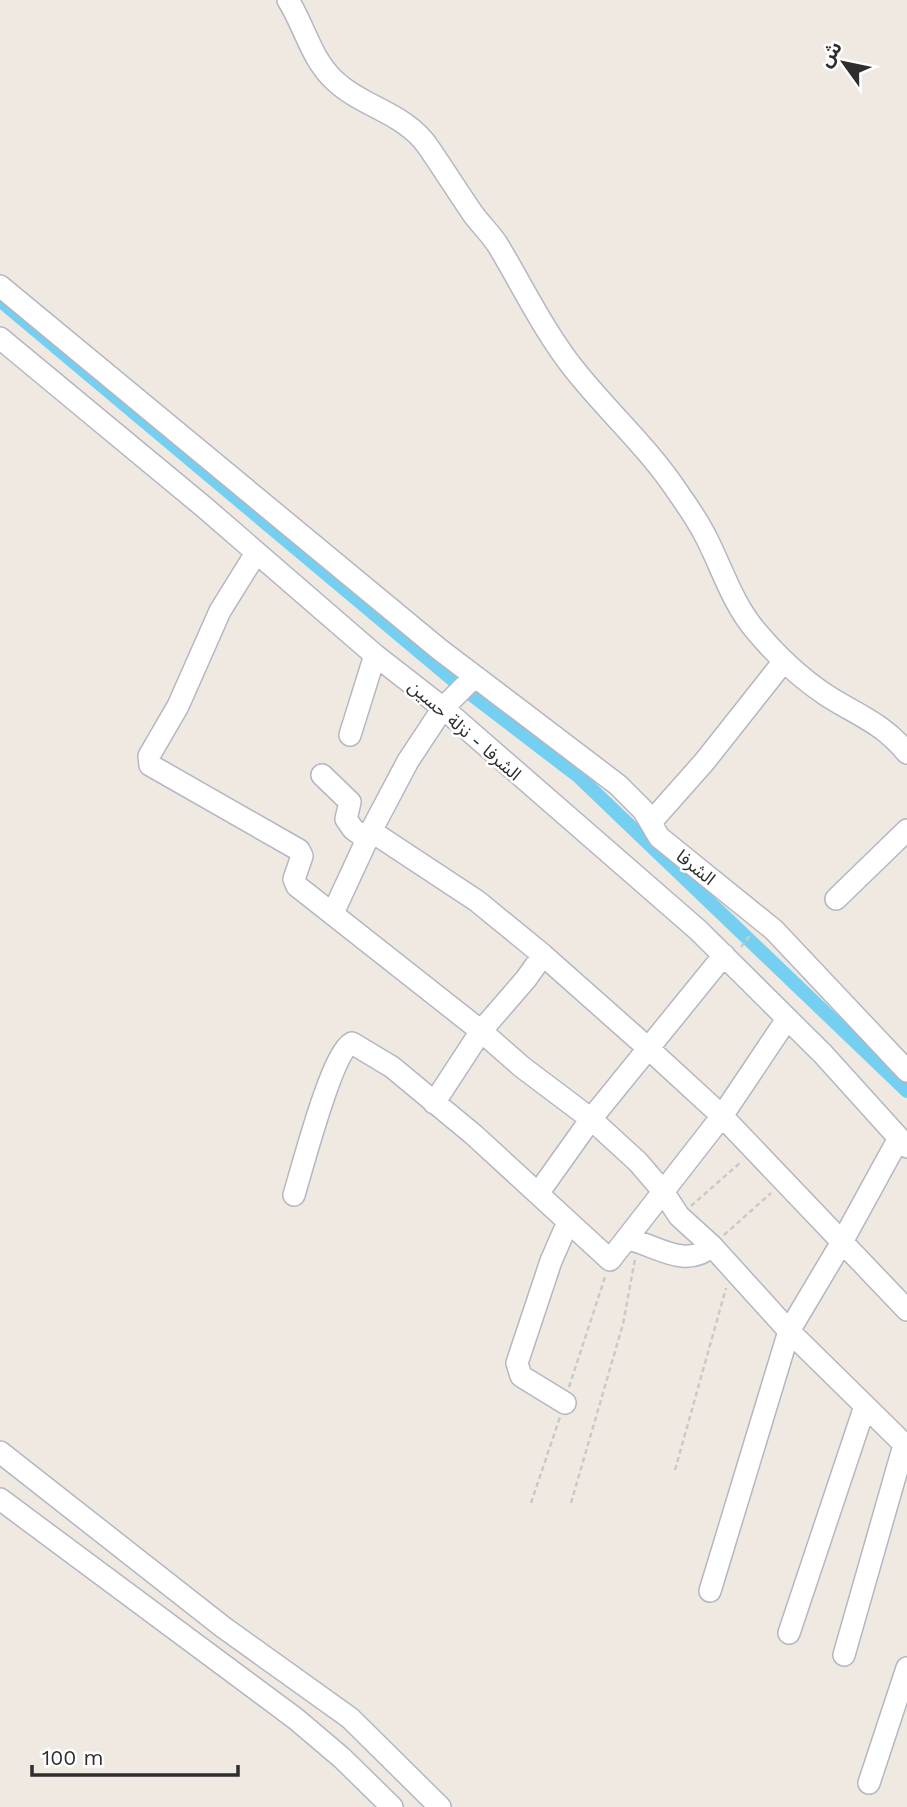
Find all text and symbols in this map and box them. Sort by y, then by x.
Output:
north arrow [809,28,879,98]
text: ش [813,37,847,71]
street label: الشرفا - نزلة حسين [404,675,526,785]
street label: الشرفا [672,845,720,890]
scale bar [32,1734,238,1778]
text: 100 m [42,1745,104,1770]

